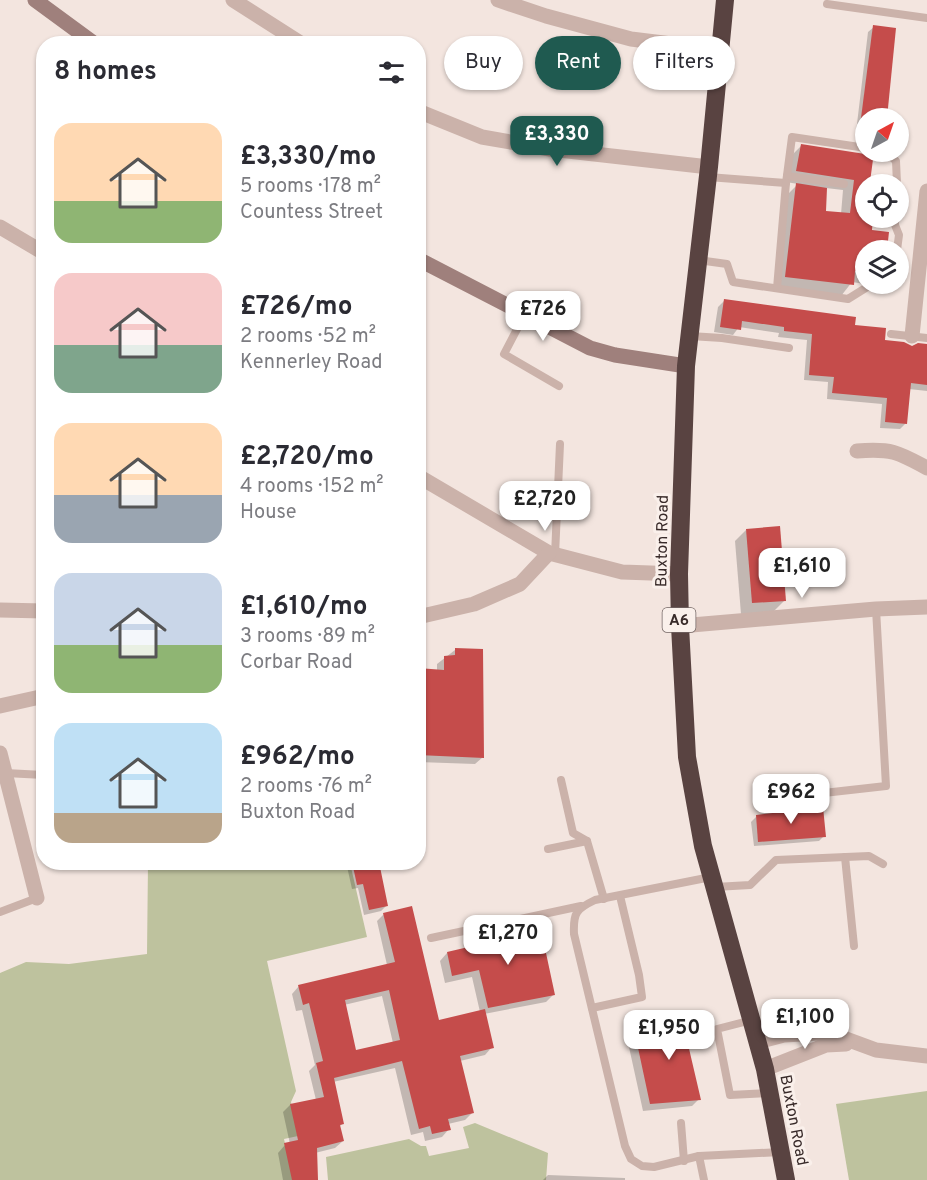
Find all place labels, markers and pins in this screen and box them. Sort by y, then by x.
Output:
pin: £3,330 [508,116,606,167]
pin: £726 [507,291,579,342]
pin: £2,720 [496,481,594,532]
pin: £1,610 [753,548,851,599]
pin: £962 [755,774,827,825]
pin: £1,270 [459,915,557,966]
pin: £1,100 [756,999,854,1050]
pin: £1,950 [620,1010,718,1061]

